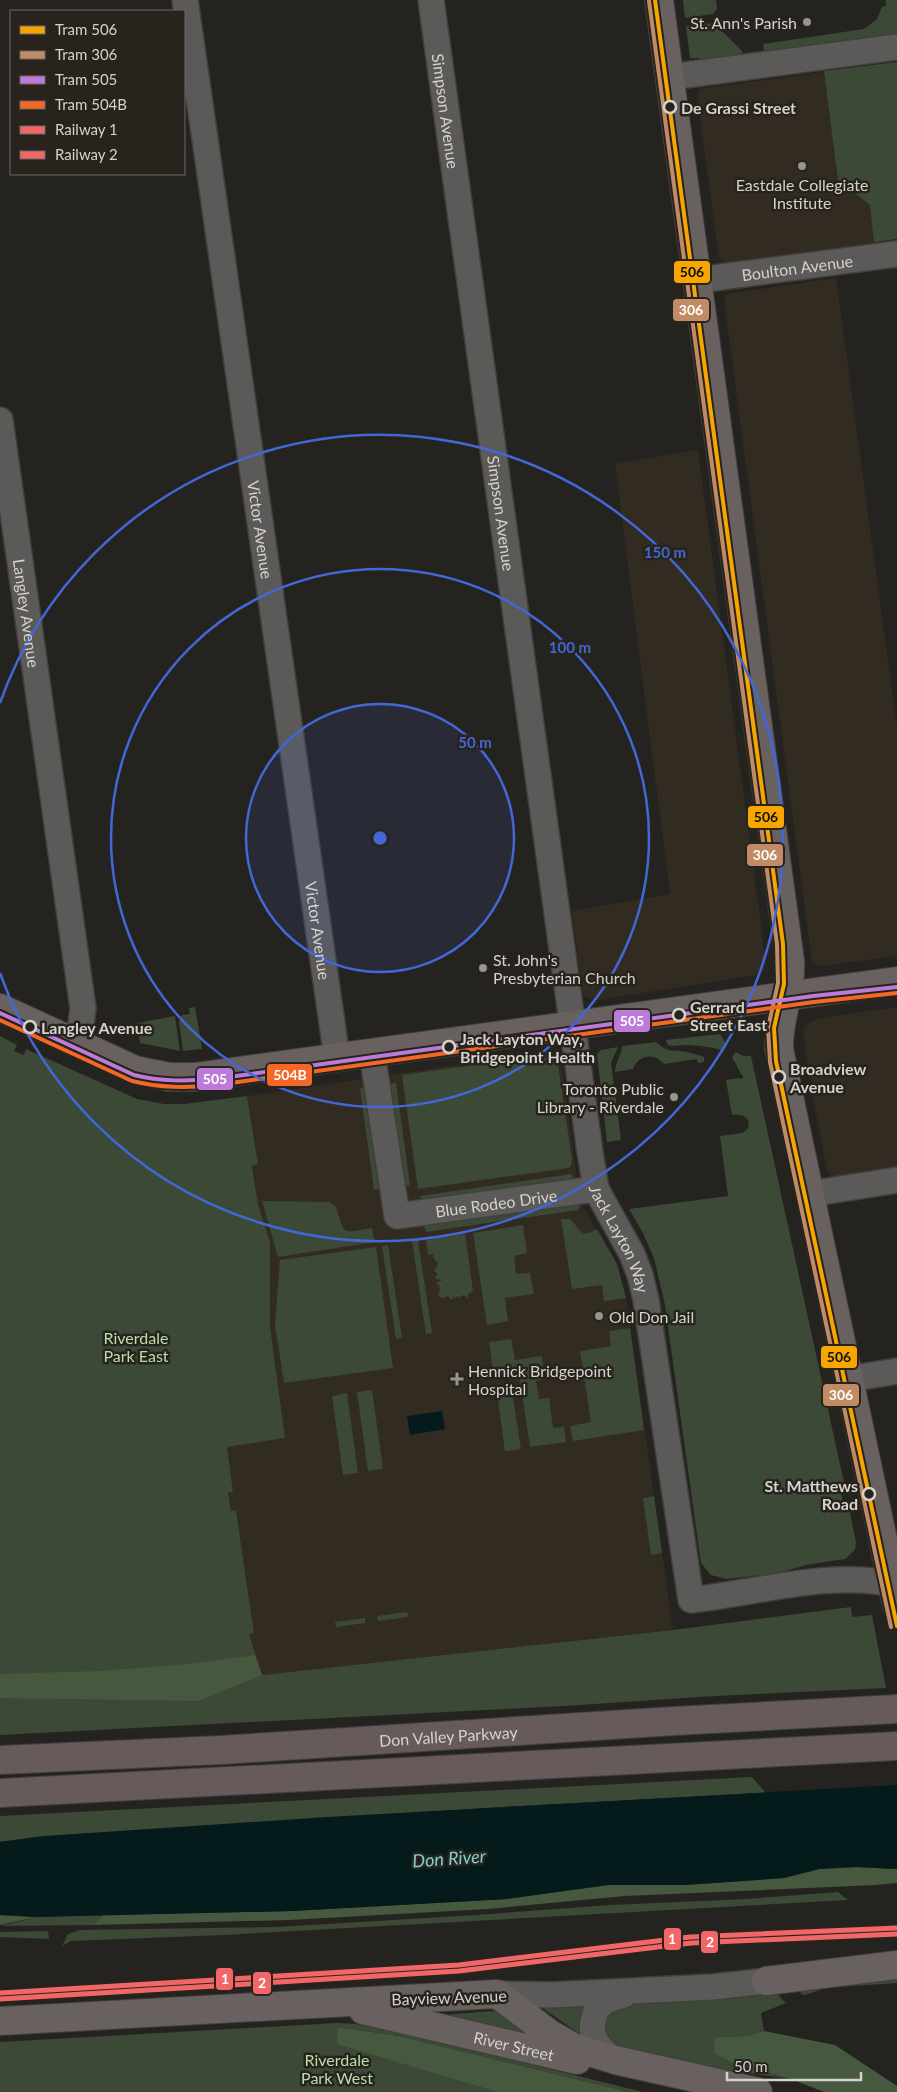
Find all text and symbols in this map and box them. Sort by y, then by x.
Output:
legend [10,10,185,175]
place label: St. Ann's Parish [690,13,797,32]
marker: St. Ann's Parish [801,16,813,28]
text: Tram 506 [55,20,118,38]
text: Tram 306 [55,45,118,63]
street label: Simpson Avenue [429,52,464,170]
text: Tram 505 [55,70,117,88]
text: Tram 504B [55,95,127,113]
place label: De Grassi Street [681,98,796,117]
marker: De Grassi Street [663,100,677,114]
text: Railway 1 [55,120,118,138]
text: Railway 2 [55,145,118,163]
marker: Eastdale Collegiate Institute [796,160,808,172]
place label: Eastdale Collegiate Institute [736,175,868,212]
street label: Boulton Avenue [740,250,854,284]
line badge: 506 [673,260,711,284]
text: 506 [680,263,704,280]
line badge: 306 [672,298,710,322]
text: 306 [679,301,703,318]
street label: Simpson Avenue [484,454,519,572]
street label: Victor Avenue [245,479,278,580]
text: 150 m [644,543,686,561]
street label: Langley Avenue [10,557,44,669]
text: 100 m [549,638,591,656]
text: 50 m [458,733,492,751]
line badge: 506 [747,805,785,829]
text: 506 [754,808,778,825]
centre of rings [371,829,389,847]
line badge: 306 [746,843,784,867]
text: 306 [753,846,777,863]
street label: Victor Avenue [302,880,335,981]
place label: St. John's Presbyterian Church [493,950,636,987]
marker: St. John's Presbyterian Church [477,962,489,974]
place label: Gerrard Street East [690,997,767,1034]
marker: Gerrard Street East [672,1008,686,1022]
line badge: 505 [613,1009,651,1033]
text: 505 [620,1012,644,1029]
place label: Langley Avenue [41,1018,153,1037]
marker: Langley Avenue [23,1020,37,1034]
place label: Jack Layton Way, Bridgepoint Health [460,1029,595,1066]
marker: Jack Layton Way, Bridgepoint Health [442,1040,456,1054]
place label: Broadview Avenue [789,1059,866,1096]
line badge: 504B [266,1063,313,1087]
text: 504B [273,1066,307,1083]
line badge: 505 [196,1067,234,1091]
text: 505 [203,1070,227,1087]
marker: Broadview Avenue [772,1070,786,1084]
place label: Toronto Public Library - Riverdale [537,1079,664,1116]
marker: Toronto Public Library - Riverdale [668,1091,680,1103]
street label: Jack Layton Way [586,1184,654,1295]
street label: Blue Rodeo Drive [434,1185,558,1220]
place label: Old Don Jail [609,1307,694,1326]
marker: Old Don Jail [593,1310,605,1322]
park label: Riverdale Park East [103,1328,169,1365]
line badge: 506 [820,1345,858,1369]
text: 506 [827,1348,851,1365]
place label: Hennick Bridgepoint Hospital [468,1361,612,1398]
marker: Hennick Bridgepoint Hospital [450,1372,464,1386]
line badge: 306 [822,1383,860,1407]
text: 306 [829,1386,853,1403]
place label: St. Matthews Road [765,1476,858,1513]
marker: St. Matthews Road [862,1487,876,1501]
street label: Don Valley Parkway [378,1721,519,1749]
water label: Don River [412,1844,487,1872]
line badge: 1 [663,1927,682,1951]
text: 1 [668,1930,676,1947]
line badge: 2 [700,1930,719,1954]
text: 2 [706,1933,714,1950]
line badge: 1 [215,1967,234,1991]
text: 1 [221,1970,229,1987]
line badge: 2 [252,1971,272,1995]
text: 2 [258,1974,266,1991]
street label: Bayview Avenue [391,1985,507,2009]
street label: River Street [472,2027,556,2064]
park label: Riverdale Park West [301,2050,373,2087]
scale bar [727,2050,861,2082]
text: 50 m [734,2057,768,2075]

